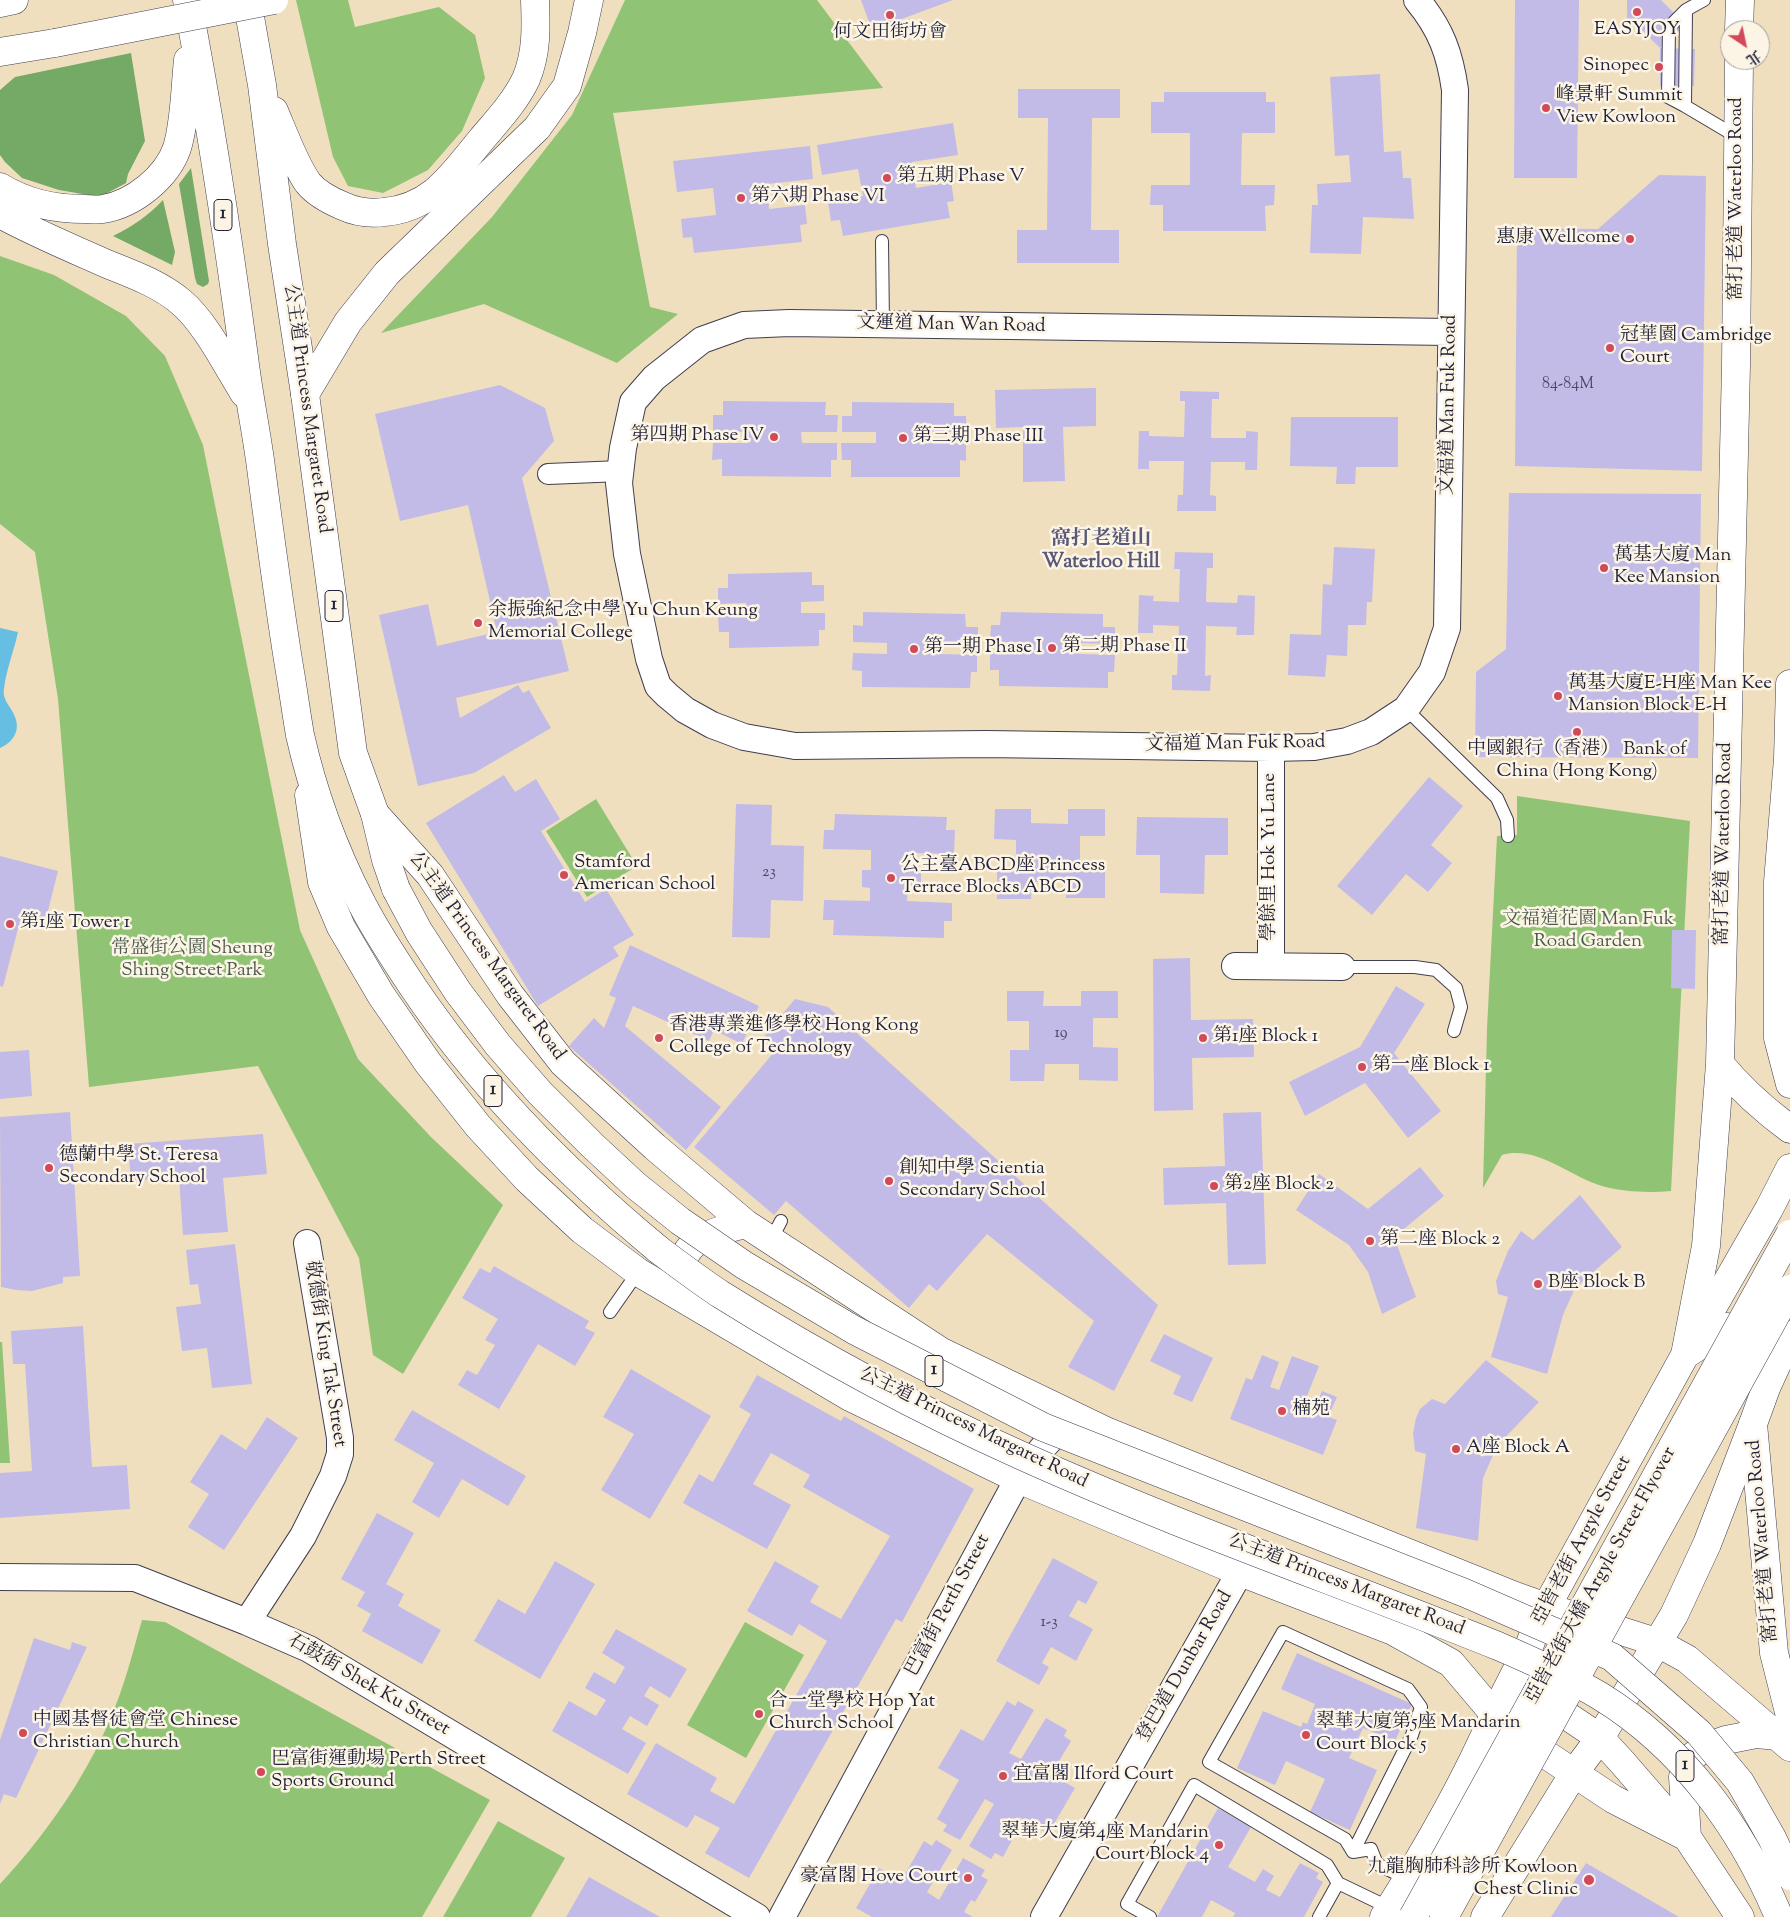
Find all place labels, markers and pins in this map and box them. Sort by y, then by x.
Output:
marker: EASYJOY [1631,6,1643,18]
marker: 何文田街坊會 [884,9,896,21]
place label: EASYJOY [1594,20,1680,42]
place label: 何文田街坊會 [833,23,947,45]
place label: Sinopec [1583,56,1649,78]
marker: Sinopec [1653,61,1665,73]
place label: 峰景軒 Summit View Kowloon [1556,86,1683,130]
marker: 峰景軒 Summit View Kowloon [1540,102,1552,114]
place label: 第五期 Phase V [897,167,1024,189]
marker: 第五期 Phase V [881,172,893,184]
place label: 第六期 Phase VI [751,187,885,209]
marker: 第六期 Phase VI [735,192,747,204]
place label: 惠康 Wellcome [1496,228,1620,250]
marker: 惠康 Wellcome [1624,233,1636,245]
place label: 冠華園 Cambridge Court [1620,326,1772,370]
marker: 冠華園 Cambridge Court [1604,342,1616,354]
place label: 第四期 Phase IV [630,426,764,448]
place label: 第三期 Phase III [913,427,1044,449]
marker: 第四期 Phase IV [768,431,780,443]
marker: 第三期 Phase III [897,432,909,444]
place label: 萬基大廈 Man Kee Mansion [1614,546,1731,590]
marker: 萬基大廈 Man Kee Mansion [1598,562,1610,574]
place label: 余振強紀念中學 Yu Chun Keung Memorial College [488,601,758,645]
marker: 余振強紀念中學 Yu Chun Keung Memorial College [472,617,484,629]
place label: 第二期 Phase II [1062,637,1187,659]
place label: 第一期 Phase I [924,638,1042,660]
marker: 第二期 Phase II [1046,642,1058,654]
marker: 第一期 Phase I [908,643,920,655]
place label: 萬基大廈E-H座 Man Kee Mansion Block E-H [1568,674,1772,718]
marker: 萬基大廈E-H座 Man Kee Mansion Block E-H [1552,690,1564,702]
marker: 中國銀行（香港） Bank of China (Hong Kong) [1571,726,1583,738]
place label: 中國銀行（香港） Bank of China (Hong Kong) [1467,740,1687,784]
place label: Stamford American School [574,853,716,897]
place label: 公主臺ABCD座 Princess Terrace Blocks ABCD [901,856,1105,900]
marker: Stamford American School [558,869,570,881]
marker: 公主臺ABCD座 Princess Terrace Blocks ABCD [885,872,897,884]
place label: 第1座 Tower 1 [20,913,130,935]
marker: 第1座 Tower 1 [4,918,16,930]
place label: 香港專業進修學校 Hong Kong College of Technology [669,1016,918,1060]
place label: 第1座 Block 1 [1213,1027,1318,1049]
marker: 香港專業進修學校 Hong Kong College of Technology [653,1032,665,1044]
marker: 第1座 Block 1 [1197,1032,1209,1044]
place label: 第一座 Block 1 [1372,1056,1490,1078]
marker: 第一座 Block 1 [1356,1061,1368,1073]
place label: 德蘭中學 St. Teresa Secondary School [59,1146,218,1190]
place label: 創知中學 Scientia Secondary School [899,1159,1046,1203]
marker: 德蘭中學 St. Teresa Secondary School [43,1162,55,1174]
marker: 創知中學 Scientia Secondary School [883,1175,895,1187]
place label: 第2座 Block 2 [1224,1175,1334,1197]
marker: 第2座 Block 2 [1208,1180,1220,1192]
place label: 第二座 Block 2 [1380,1230,1500,1252]
marker: 第二座 Block 2 [1364,1235,1376,1247]
place label: B座 Block B [1548,1273,1645,1295]
marker: B座 Block B [1532,1278,1544,1290]
place label: 楠苑 [1292,1400,1330,1422]
marker: 楠苑 [1276,1405,1288,1417]
place label: A座 Block A [1466,1438,1570,1460]
marker: A座 Block A [1450,1443,1462,1455]
place label: 合一堂學校 Hop Yat Church School [769,1692,935,1736]
marker: 合一堂學校 Hop Yat Church School [753,1708,765,1720]
place label: 中國基督徒會堂 Chinese Christian Church [33,1711,238,1755]
place label: 翠華大廈第5座 Mandarin Court Block 5 [1316,1713,1521,1757]
marker: 中國基督徒會堂 Chinese Christian Church [17,1727,29,1739]
marker: 翠華大廈第5座 Mandarin Court Block 5 [1300,1729,1312,1741]
place label: 巴富街運動場 Perth Street Sports Ground [271,1750,486,1794]
place label: 宜富閣 Ilford Court [1013,1765,1174,1787]
marker: 巴富街運動場 Perth Street Sports Ground [255,1766,267,1778]
marker: 宜富閣 Ilford Court [997,1770,1009,1782]
place label: 翠華大廈第4座 Mandarin Court Block 4 [1001,1823,1209,1867]
marker: 翠華大廈第4座 Mandarin Court Block 4 [1213,1839,1225,1851]
place label: 九龍胸肺科診所 Kowloon Chest Clinic [1367,1858,1578,1902]
place label: 豪富閣 Hove Court [800,1867,958,1889]
marker: 豪富閣 Hove Court [962,1872,974,1884]
marker: 九龍胸肺科診所 Kowloon Chest Clinic [1582,1873,1596,1887]

